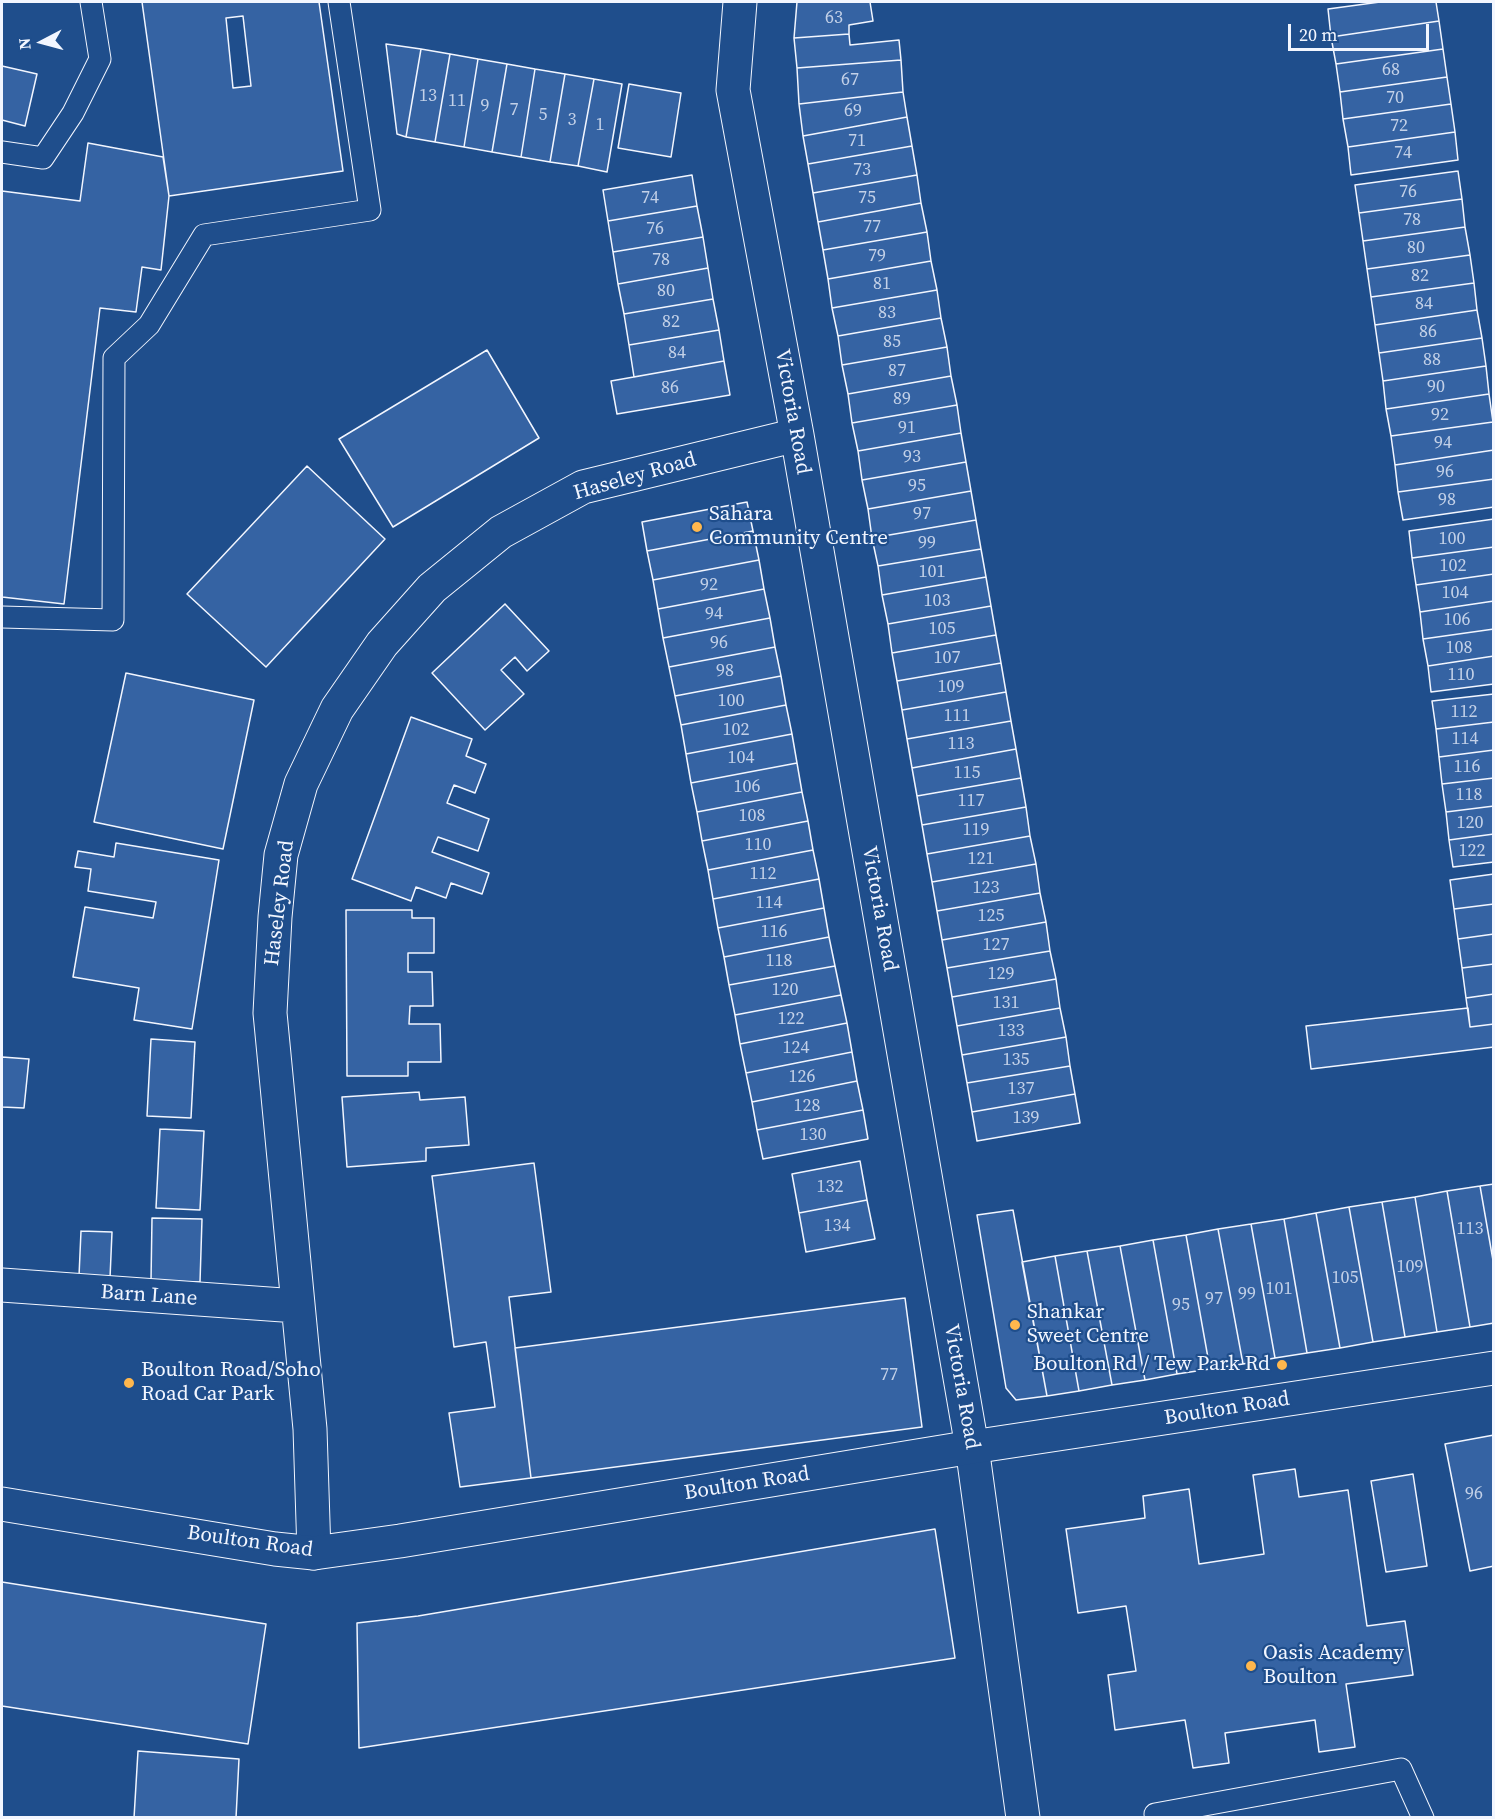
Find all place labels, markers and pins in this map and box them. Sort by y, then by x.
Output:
place label: Sahara Community Centre [709,502,888,552]
marker: Sahara Community Centre [690,520,704,534]
place label: Shankar Sweet Centre [1027,1300,1149,1350]
marker: Shankar Sweet Centre [1008,1318,1022,1332]
place label: Boulton Rd / Tew Park Rd [1033,1352,1270,1378]
place label: Boulton Road/Soho Road Car Park [141,1358,321,1408]
marker: Boulton Rd / Tew Park Rd [1275,1358,1289,1372]
marker: Boulton Road/Soho Road Car Park [122,1376,136,1390]
place label: Oasis Academy Boulton [1263,1641,1404,1691]
marker: Oasis Academy Boulton [1244,1659,1258,1673]

